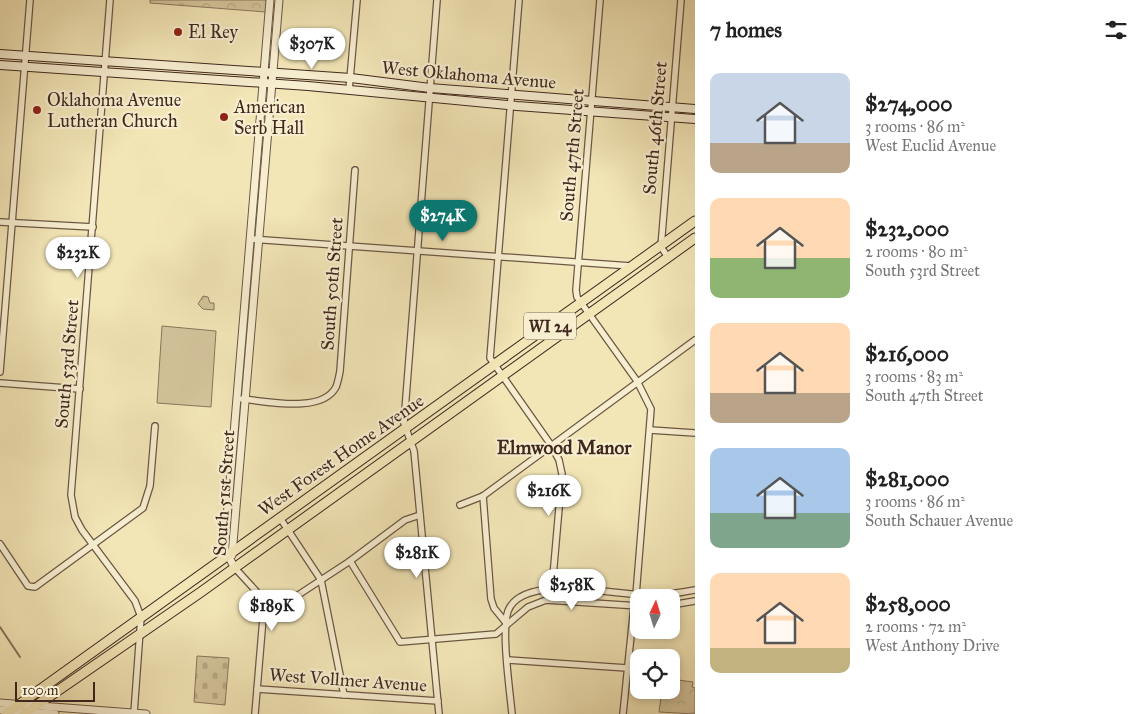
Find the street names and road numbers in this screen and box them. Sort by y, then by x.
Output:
street label: West Oklahoma Avenue [381,56,557,94]
street label: South 46th Street [638,60,672,196]
street label: South 47th Street [555,87,589,222]
street label: South 50th Street [316,216,348,351]
street label: South 53rd Street [50,298,84,429]
road number: WI 24 [524,312,576,340]
street label: West Forest Home Avenue [254,389,428,521]
street label: South 51st Street [209,429,239,557]
street label: West Vollmer Avenue [268,664,428,696]

